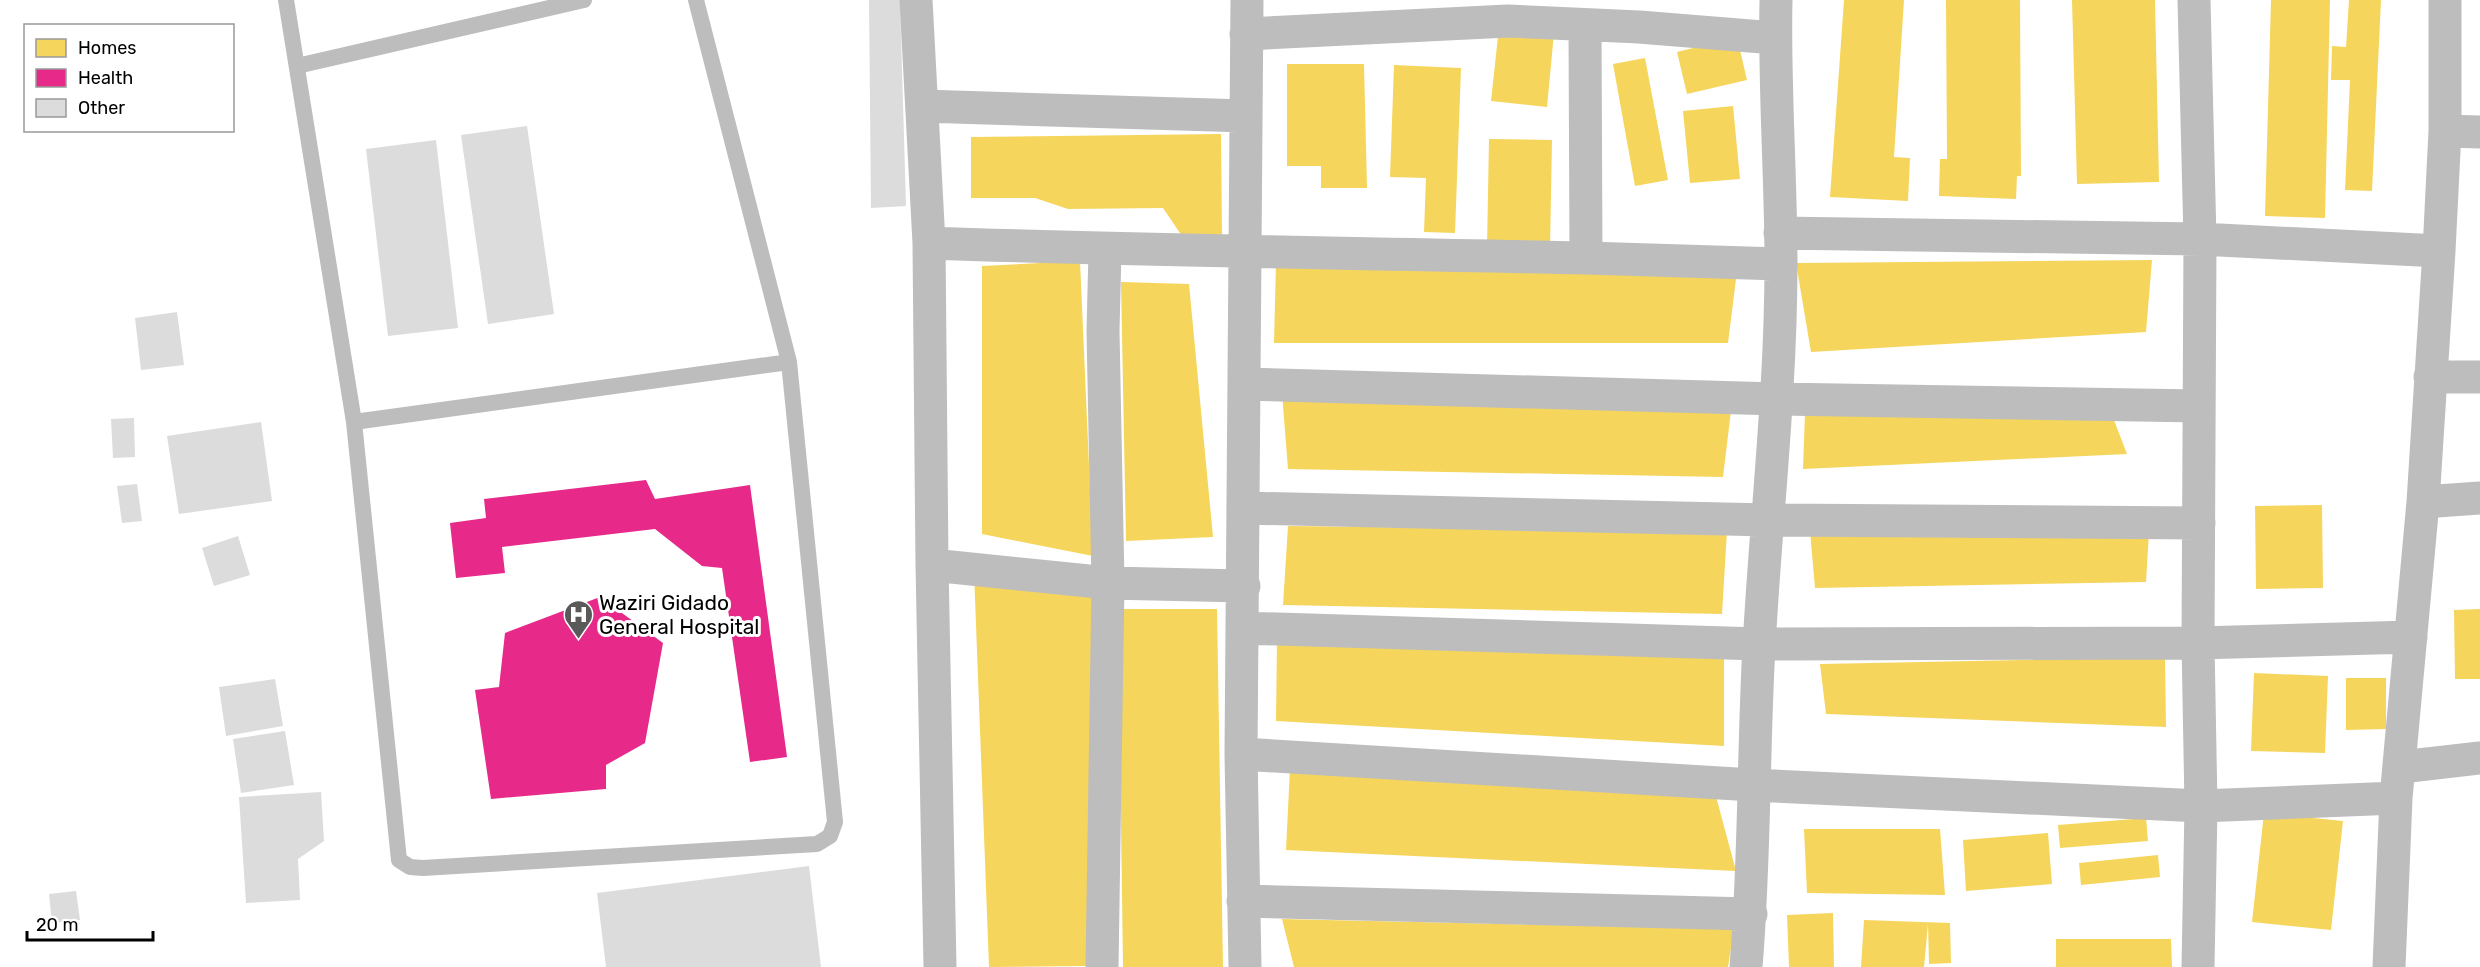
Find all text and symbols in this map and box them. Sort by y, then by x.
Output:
legend [24,24,234,132]
text: Homes [78,37,136,59]
text: Health [78,67,133,89]
text: Other [78,97,125,119]
place label: Waziri Gidado General Hospital [599,590,759,639]
hospital icon: Waziri Gidado General Hospital [562,598,594,640]
scale bar [27,904,153,942]
text: 20 m [36,914,78,936]

